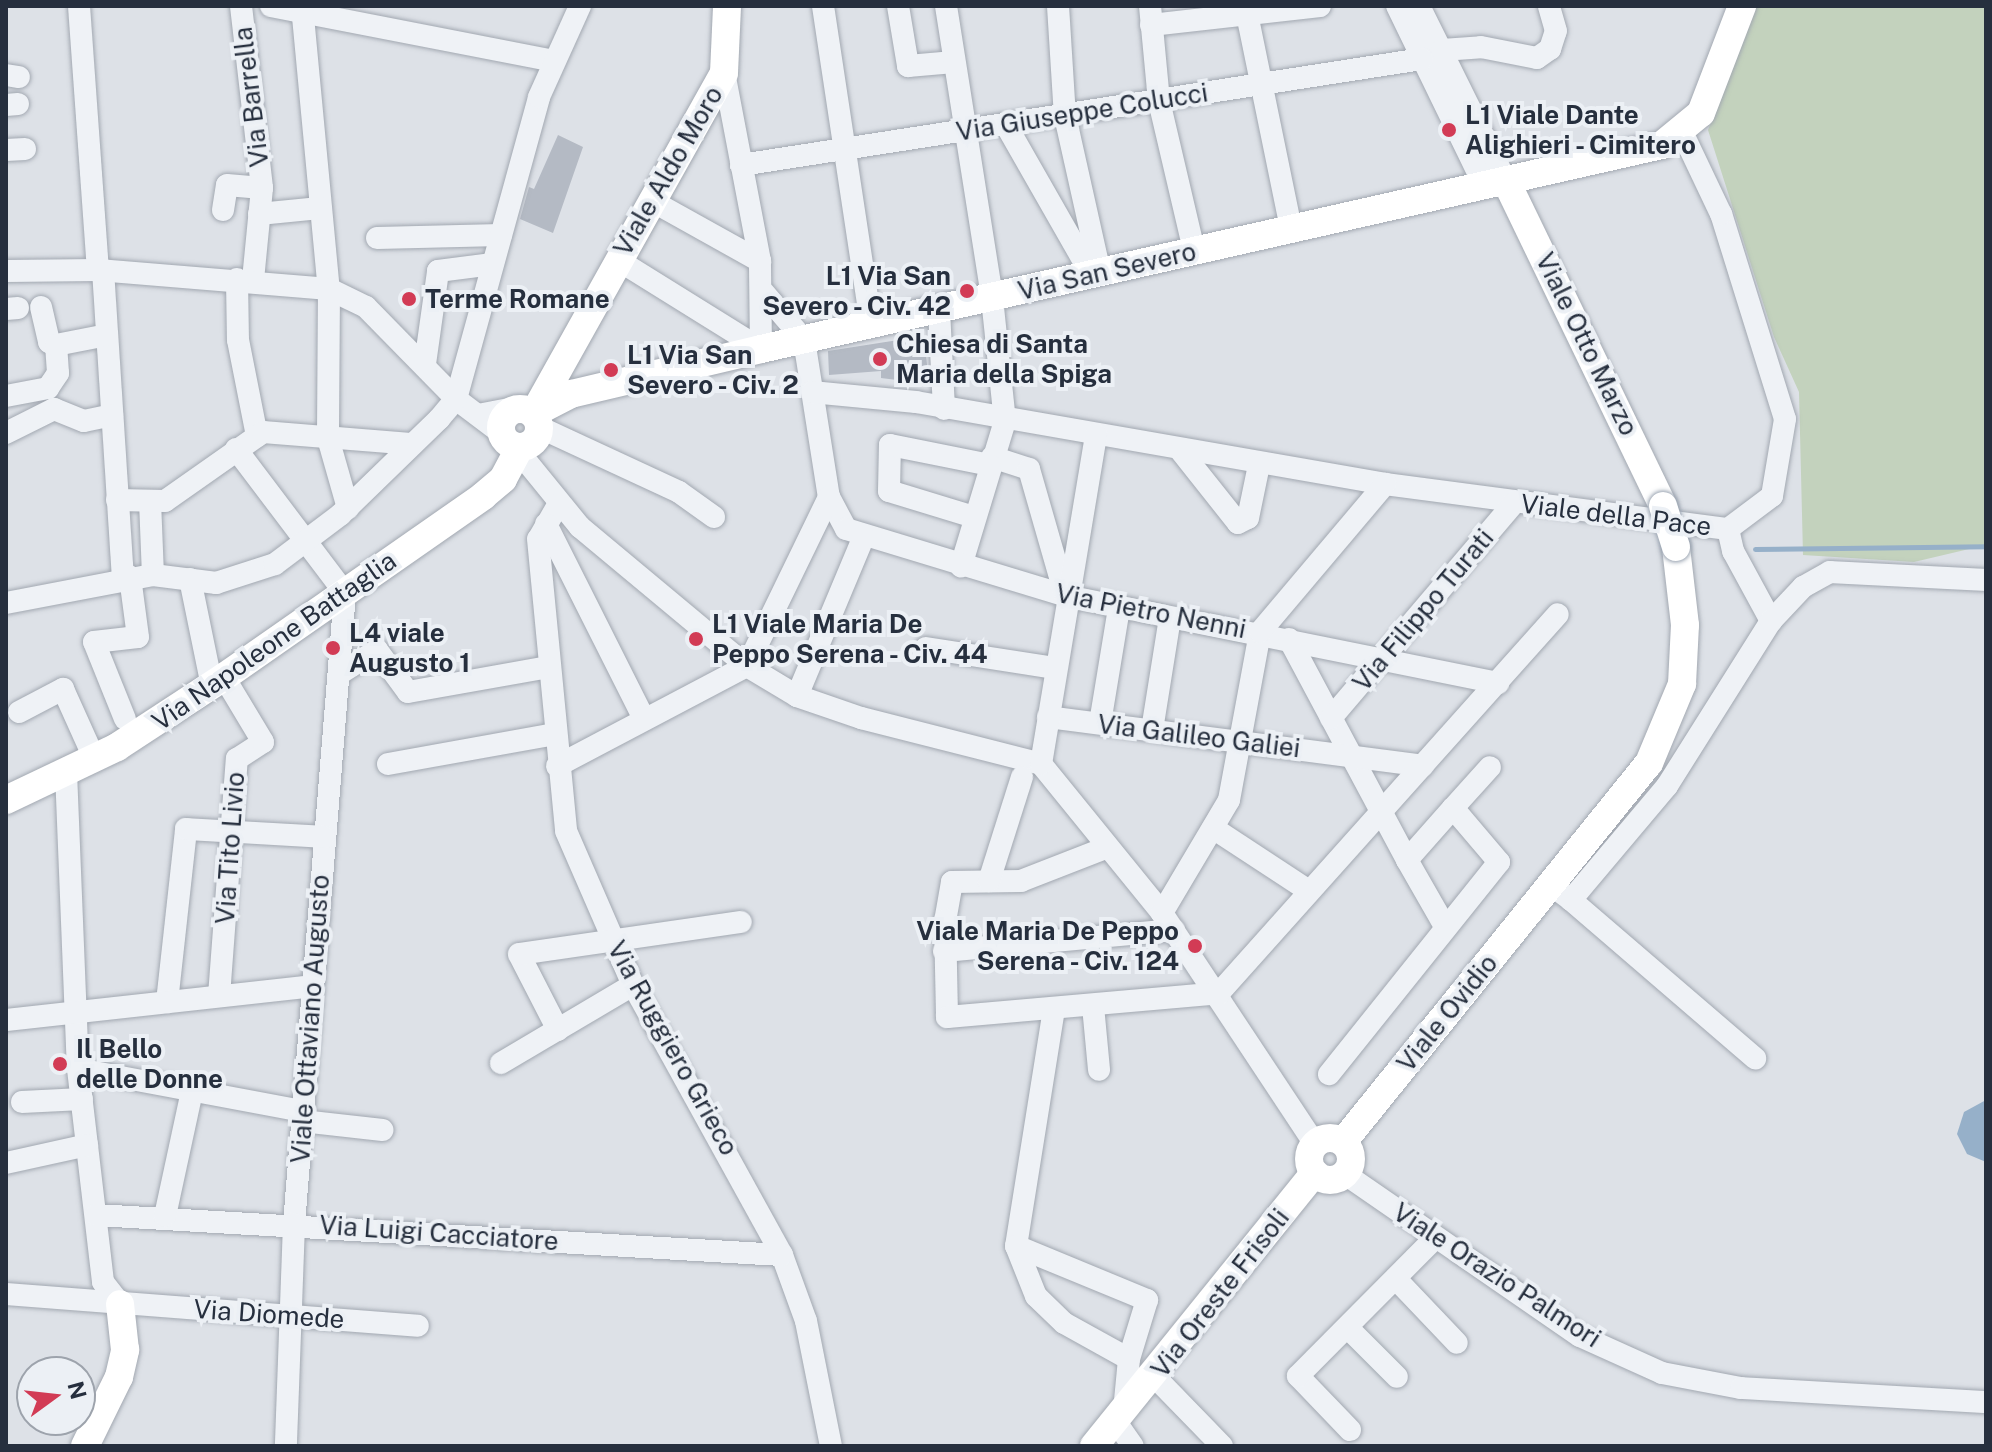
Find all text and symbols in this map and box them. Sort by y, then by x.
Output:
street label: Via Barrella [227,25,275,169]
street label: Via Giuseppe Colucci [954,77,1210,147]
street label: Viale Aldo Moro [607,80,729,262]
place label: L1 Viale Dante Alighieri - Cimitero [1465,99,1699,160]
marker: L1 Viale Dante Alighieri - Cimitero [1440,121,1458,139]
street label: Via San Severo [1015,235,1199,307]
street label: Viale Otto Marzo [1529,247,1645,441]
place label: L1 Via San Severo - Civ. 42 [759,260,951,322]
marker: L1 Via San Severo - Civ. 42 [958,282,976,300]
place label: Terme Romane [425,283,610,315]
marker: Terme Romane [400,290,418,308]
place label: Chiesa di Santa Maria della Spiga [896,328,1112,390]
place label: L1 Via San Severo - Civ. 2 [627,339,802,400]
marker: Chiesa di Santa Maria della Spiga [871,350,889,368]
marker: L1 Via San Severo - Civ. 2 [602,361,620,379]
street label: Viale della Pace [1519,488,1713,542]
street label: Via Filippo Turati [1346,522,1500,698]
street label: Via Napoleone Battaglia [146,545,402,737]
street label: Via Pietro Nenni [1053,577,1249,645]
place label: L1 Viale Maria De Peppo Serena - Civ. 44 [712,608,991,670]
place label: L4 viale Augusto 1 [349,617,470,678]
marker: L1 Viale Maria De Peppo Serena - Civ. 44 [687,630,705,648]
marker: L4 viale Augusto 1 [324,639,342,657]
street label: Via Galileo Galiei [1096,708,1302,764]
street label: Via Tito Livio [209,771,251,925]
street label: Viale Ottaviano Augusto [284,873,336,1165]
place label: Viale Maria De Peppo Serena - Civ. 124 [916,915,1179,976]
street label: Via Ruggiero Grieco [601,935,745,1161]
marker: Viale Maria De Peppo Serena - Civ. 124 [1186,937,1204,955]
street label: Viale Ovidio [1390,948,1504,1078]
place label: Il Bello delle Donne [76,1033,223,1094]
marker: Il Bello delle Donne [51,1055,69,1073]
street label: Viale Orazio Palmori [1387,1196,1607,1354]
street label: Via Oreste Frisoli [1144,1202,1296,1384]
street label: Via Luigi Cacciatore [318,1209,560,1257]
street label: Via Diomede [192,1293,346,1335]
north arrow [16,1356,96,1436]
text: N [62,1379,92,1402]

